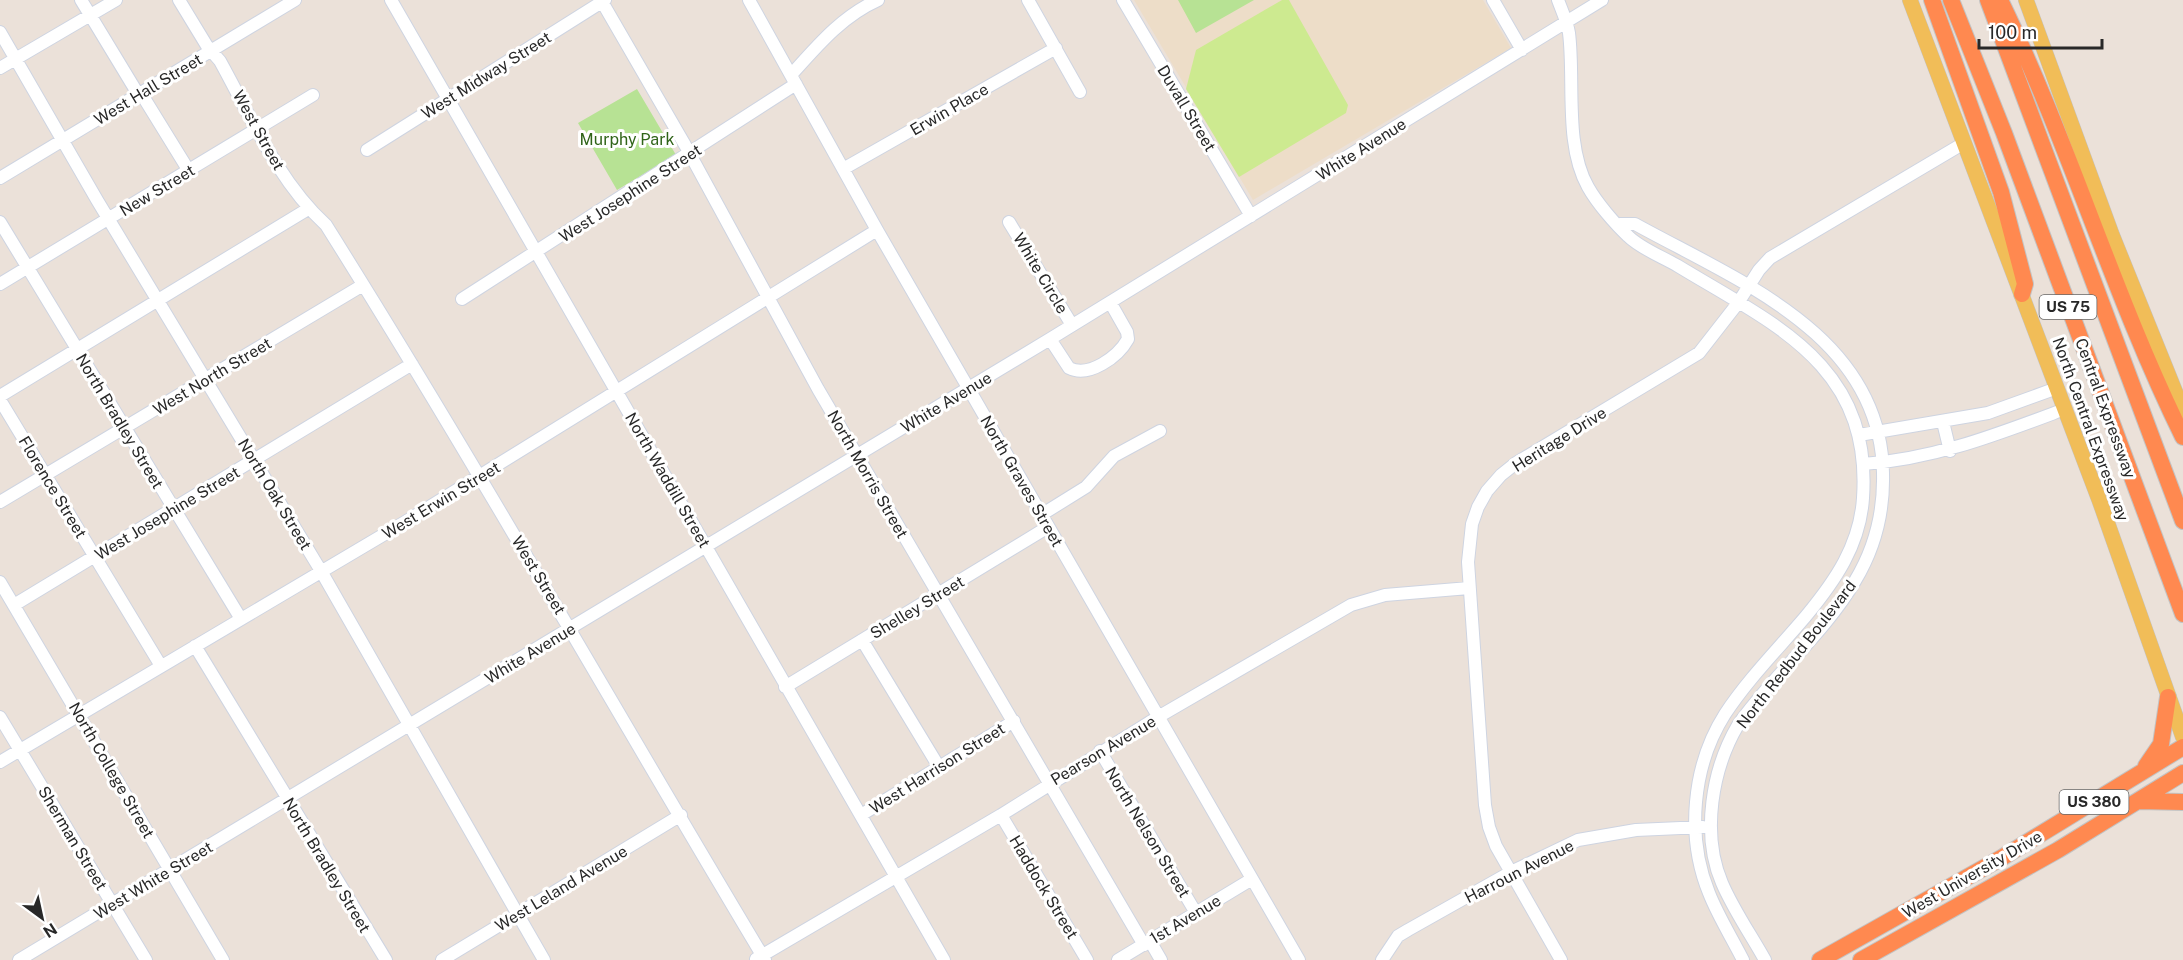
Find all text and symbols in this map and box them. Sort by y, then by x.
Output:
scale bar [1979,12,2102,50]
text: 100 m [1988,22,2037,43]
street label: West Midway Street [418,28,555,123]
street label: West Hall Street [91,50,206,129]
street label: Duvall Street [1153,62,1220,155]
street label: Erwin Place [907,79,992,140]
street label: West Street [229,87,288,173]
street label: White Avenue [1313,114,1410,185]
park label: Murphy Park [580,130,674,149]
street label: West Josephine Street [556,140,705,246]
street label: New Street [116,161,198,220]
street label: White Circle [1009,230,1072,317]
road number: US 75 [2040,295,2096,319]
street label: West North Street [150,334,275,419]
street label: North Central Expressway [2048,335,2133,524]
street label: Central Expressway [2071,336,2140,481]
street label: North Bradley Street [72,350,167,492]
street label: White Avenue [898,368,995,437]
street label: Heritage Drive [1509,403,1610,476]
street label: North Morris Street [823,407,912,542]
street label: North Waddill Street [621,409,714,551]
street label: North Graves Street [976,412,1067,550]
street label: Florence Street [15,433,90,542]
street label: North Oak Street [234,435,315,553]
street label: West Erwin Street [379,458,504,543]
street label: West Josephine Street [91,463,243,564]
street label: West Street [508,533,569,618]
street label: Shelley Street [867,572,968,643]
street label: North Redbud Boulevard [1733,576,1860,732]
street label: White Avenue [482,619,579,688]
street label: North College Street [65,699,158,842]
street label: Pearson Avenue [1047,712,1159,789]
street label: West Harrison Street [866,719,1008,818]
street label: North Nelson Street [1101,764,1194,901]
street label: Sherman Street [34,783,111,894]
road number: US 380 [2060,790,2128,814]
street label: North Bradley Street [279,794,374,936]
street label: West University Drive [1899,827,2045,922]
street label: Haddock Street [1005,832,1082,942]
street label: Harroun Avenue [1461,836,1577,907]
street label: West White Street [90,837,216,923]
street label: West Leland Avenue [492,841,631,935]
north arrow [12,888,72,948]
street label: 1st Avenue [1146,891,1224,948]
text: N [39,919,60,942]

